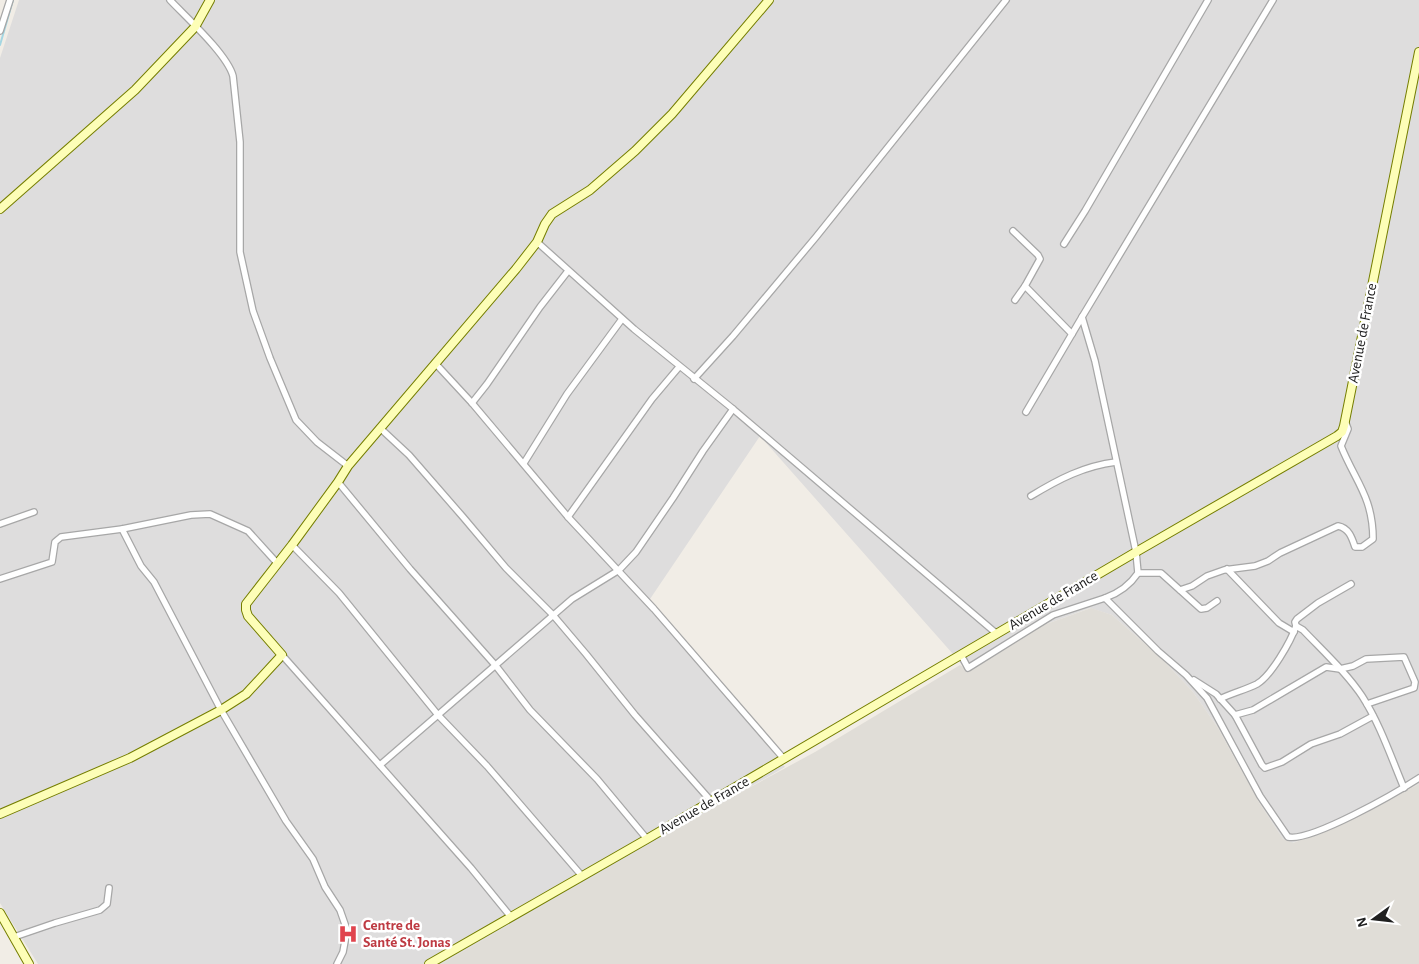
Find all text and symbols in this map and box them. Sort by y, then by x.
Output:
street label: Avenue de France [1345,282,1380,384]
street label: Avenue de France [1006,568,1101,633]
street label: Avenue de France [657,774,752,837]
north arrow [1349,894,1399,944]
text: N [1354,916,1370,929]
place label: Centre de Santé St. Jonas [363,918,451,950]
hospital icon: Centre de Santé St. Jonas [337,923,359,945]

